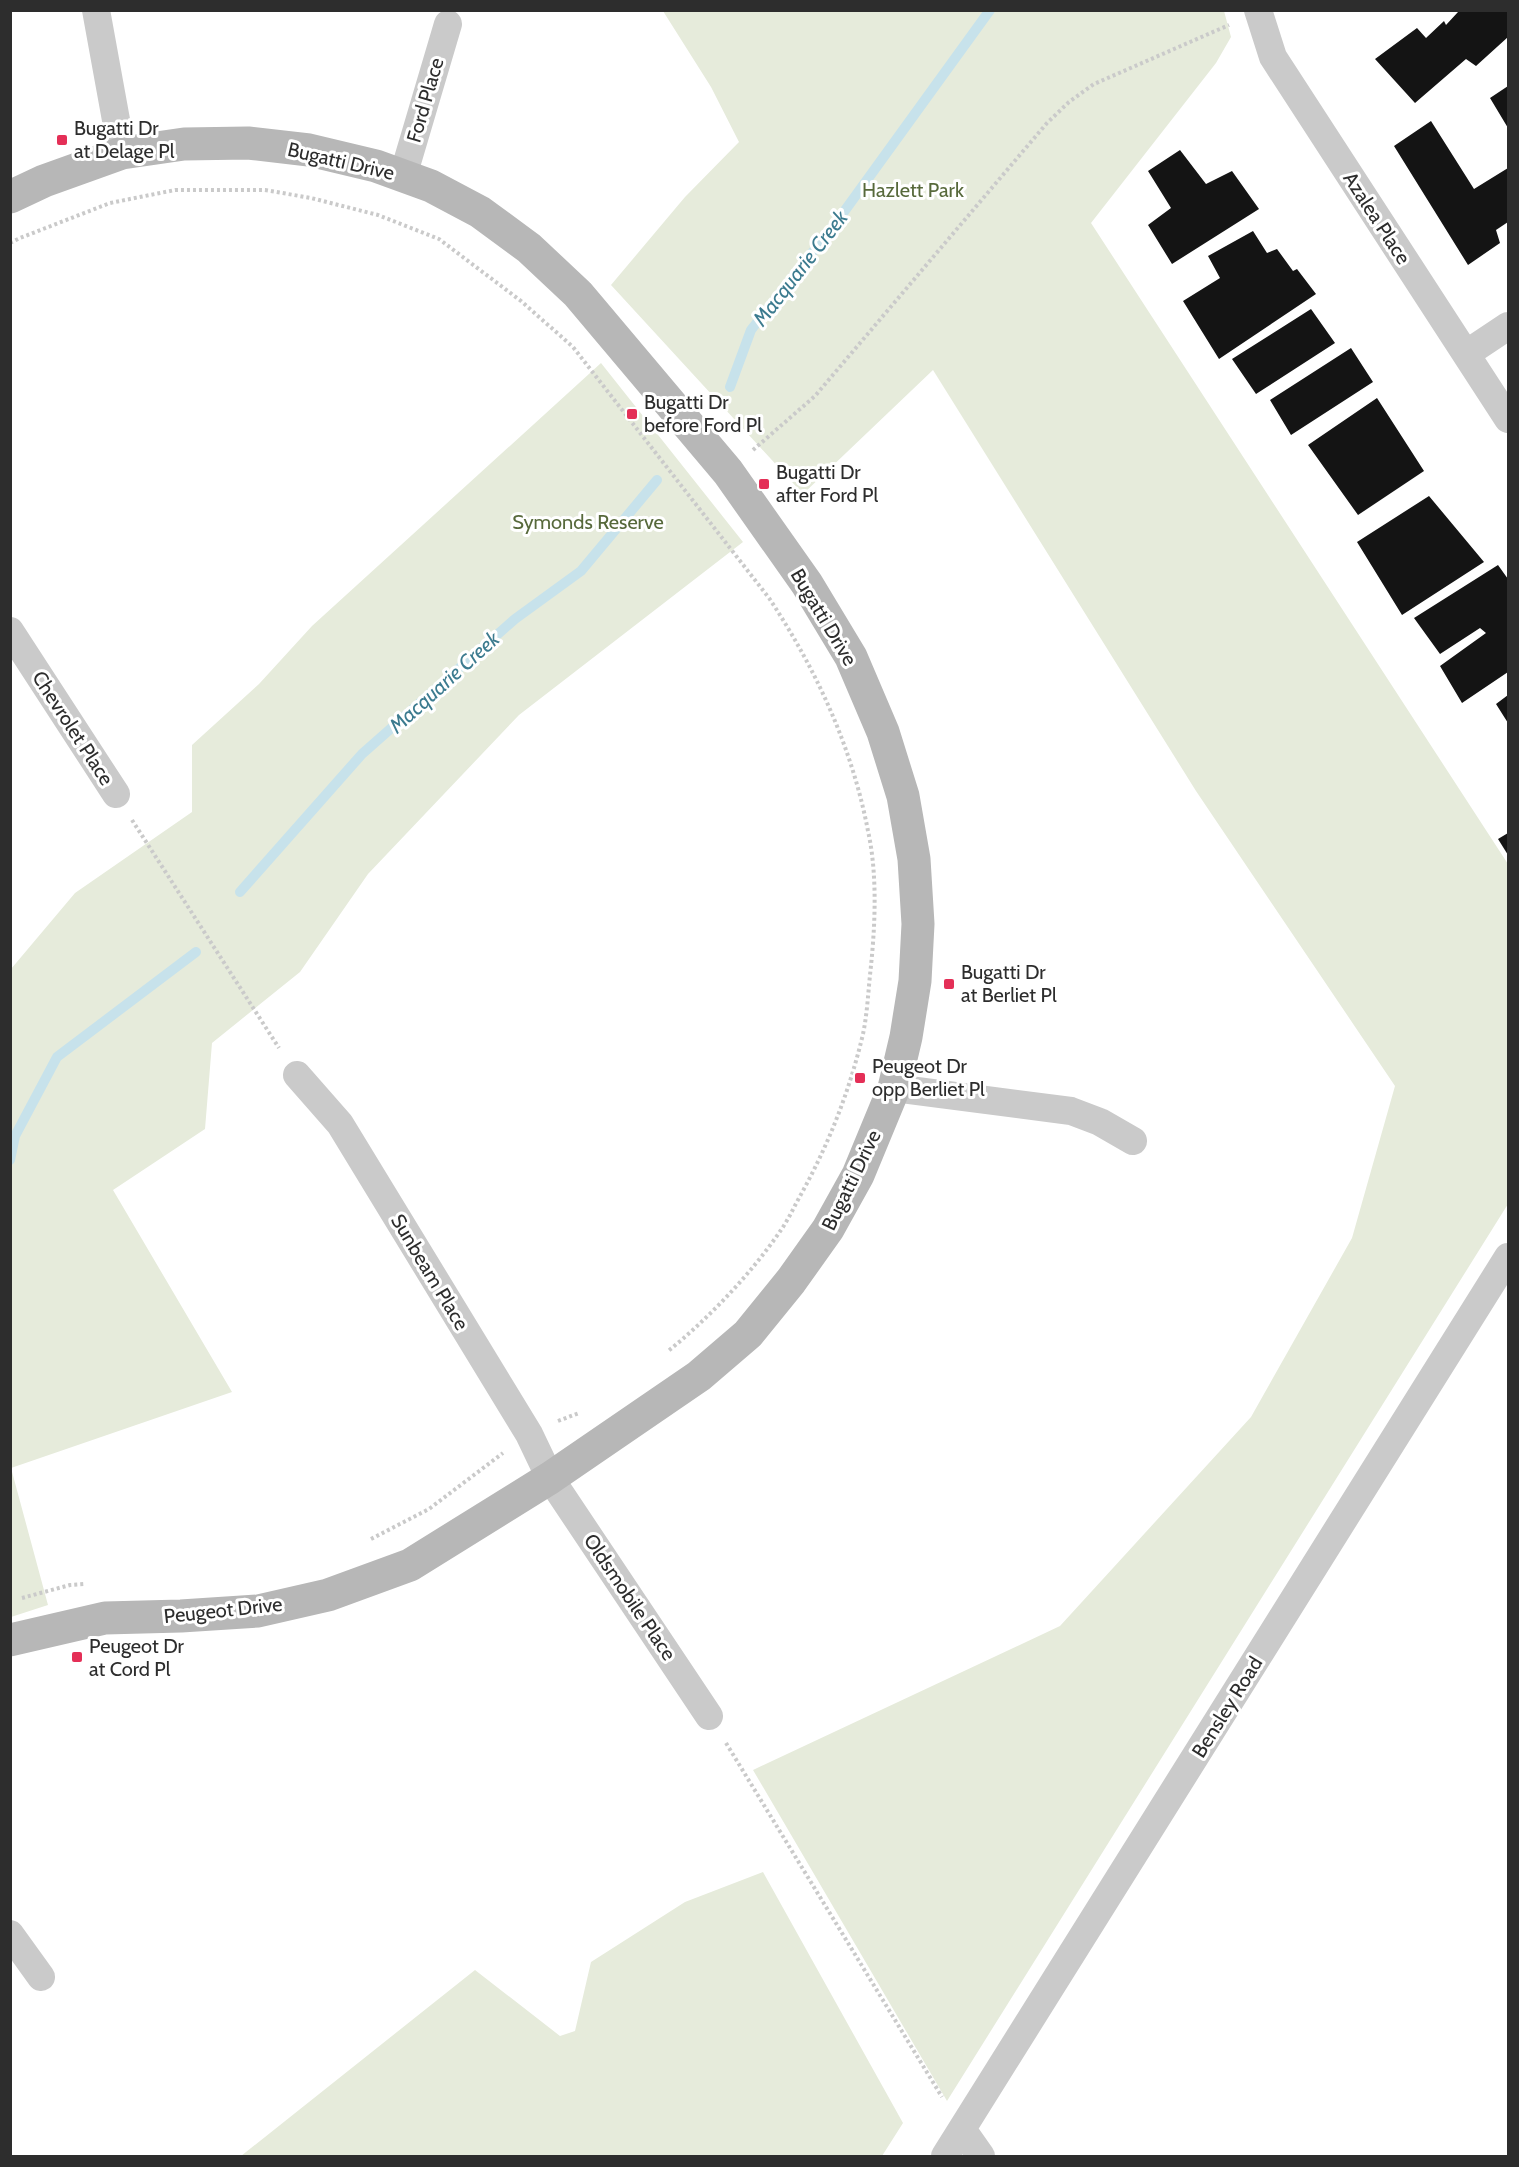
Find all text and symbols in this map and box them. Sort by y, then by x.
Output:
street label: Ford Place [401,55,449,145]
place label: Bugatti Dr at Delage Pl [74,116,175,163]
marker: Bugatti Dr at Delage Pl [55,133,69,147]
street label: Bugatti Drive [285,137,397,185]
street label: Azalea Place [1338,167,1416,269]
park label: Hazlett Park [862,178,964,202]
water label: Macquarie Creek [747,205,853,331]
place label: Bugatti Dr before Ford Pl [644,390,762,437]
marker: Bugatti Dr before Ford Pl [625,407,639,421]
place label: Bugatti Dr after Ford Pl [776,460,878,507]
marker: Bugatti Dr after Ford Pl [757,477,771,491]
park label: Symonds Reserve [512,510,664,534]
street label: Bugatti Drive [786,564,862,670]
water label: Macquarie Creek [383,625,505,739]
street label: Chevrolet Place [27,666,119,790]
place label: Bugatti Dr at Berliet Pl [961,960,1057,1007]
marker: Bugatti Dr at Berliet Pl [942,977,956,991]
place label: Peugeot Dr opp Berliet Pl [872,1054,985,1101]
marker: Peugeot Dr opp Berliet Pl [853,1071,867,1085]
street label: Bugatti Drive [816,1126,886,1234]
street label: Sunbeam Place [386,1210,474,1334]
street label: Oldsmobile Place [579,1529,681,1665]
street label: Peugeot Drive [163,1592,283,1628]
place label: Peugeot Dr at Cord Pl [89,1634,185,1681]
marker: Peugeot Dr at Cord Pl [70,1650,84,1664]
street label: Bensley Road [1187,1652,1267,1762]

